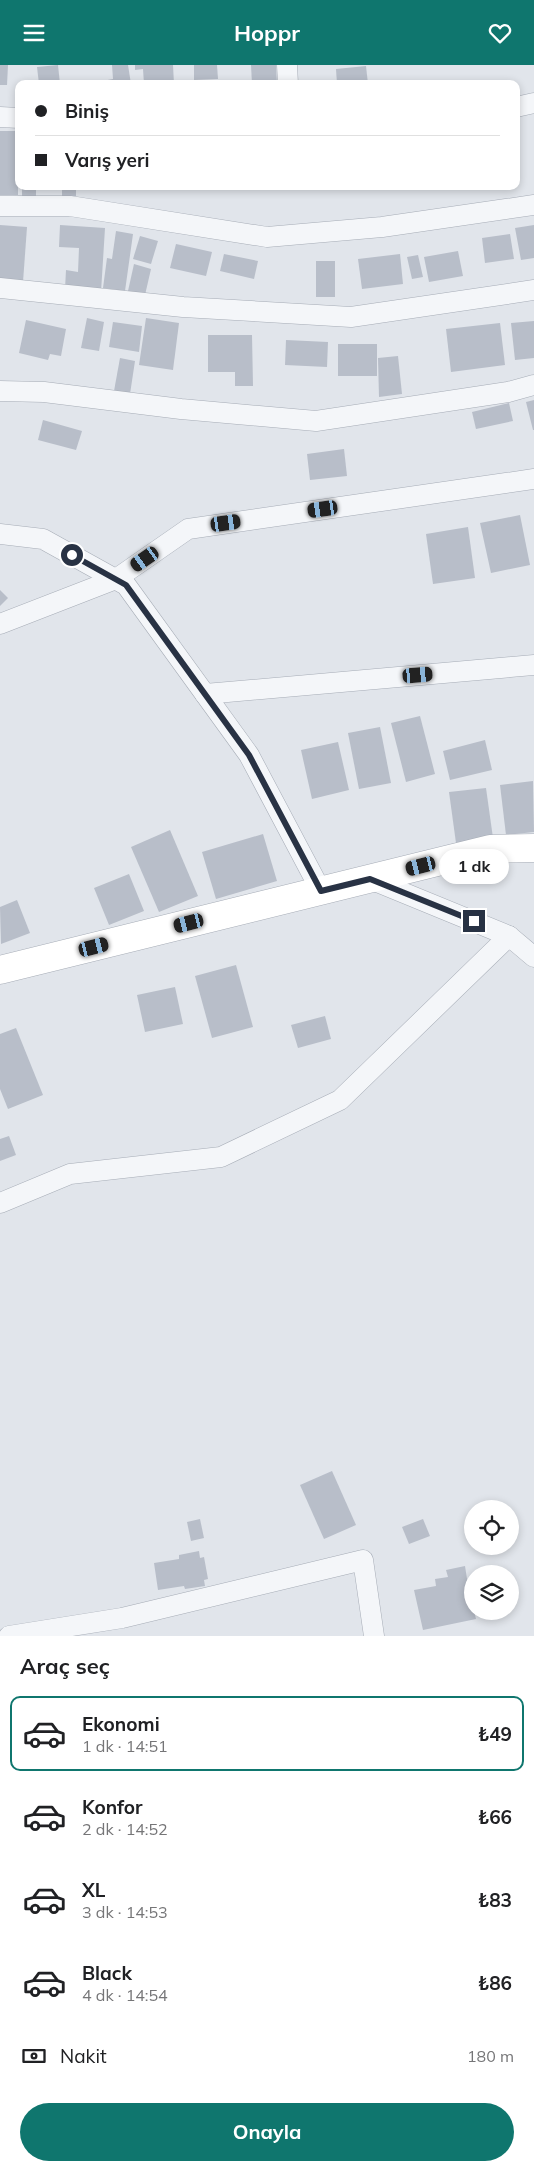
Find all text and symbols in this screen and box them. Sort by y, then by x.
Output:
icon: menu [20,19,48,47]
text: Hoppr [234,19,300,47]
icon: heart [486,19,514,47]
text: Biniş [65,99,109,123]
text: Varış yeri [65,148,149,172]
car [307,499,338,519]
car [210,513,241,533]
route start [61,544,83,566]
car [128,544,161,574]
car [402,666,433,684]
callout: 1 dk [439,849,509,883]
car [404,855,437,877]
text: 1 dk [458,856,490,876]
route end [463,910,485,932]
car [172,912,205,934]
car [77,936,110,958]
map controls [464,1500,519,1620]
button: locate [464,1500,519,1555]
button: layers [464,1565,519,1620]
text: Araç seç [20,1652,110,1680]
icon: car [22,1711,67,1756]
text: Ekonomi [82,1712,160,1736]
text: ₺49 [478,1722,512,1746]
text: 1 dk · 14:51 [82,1736,168,1756]
icon: car [22,1794,67,1839]
text: Konfor [82,1795,143,1819]
text: ₺66 [478,1805,512,1829]
text: 2 dk · 14:52 [82,1819,168,1839]
icon: car [22,1877,67,1922]
text: XL [82,1878,105,1902]
text: ₺83 [478,1888,512,1912]
text: 3 dk · 14:53 [82,1902,168,1922]
icon: car [22,1960,67,2005]
text: Black [82,1961,132,1985]
text: ₺86 [478,1971,512,1995]
text: 4 dk · 14:54 [82,1985,168,2005]
icon: cash [20,2042,48,2070]
text: Nakit [60,2044,107,2068]
text: 180 m [467,2046,514,2066]
button: Onayla [20,2103,514,2161]

